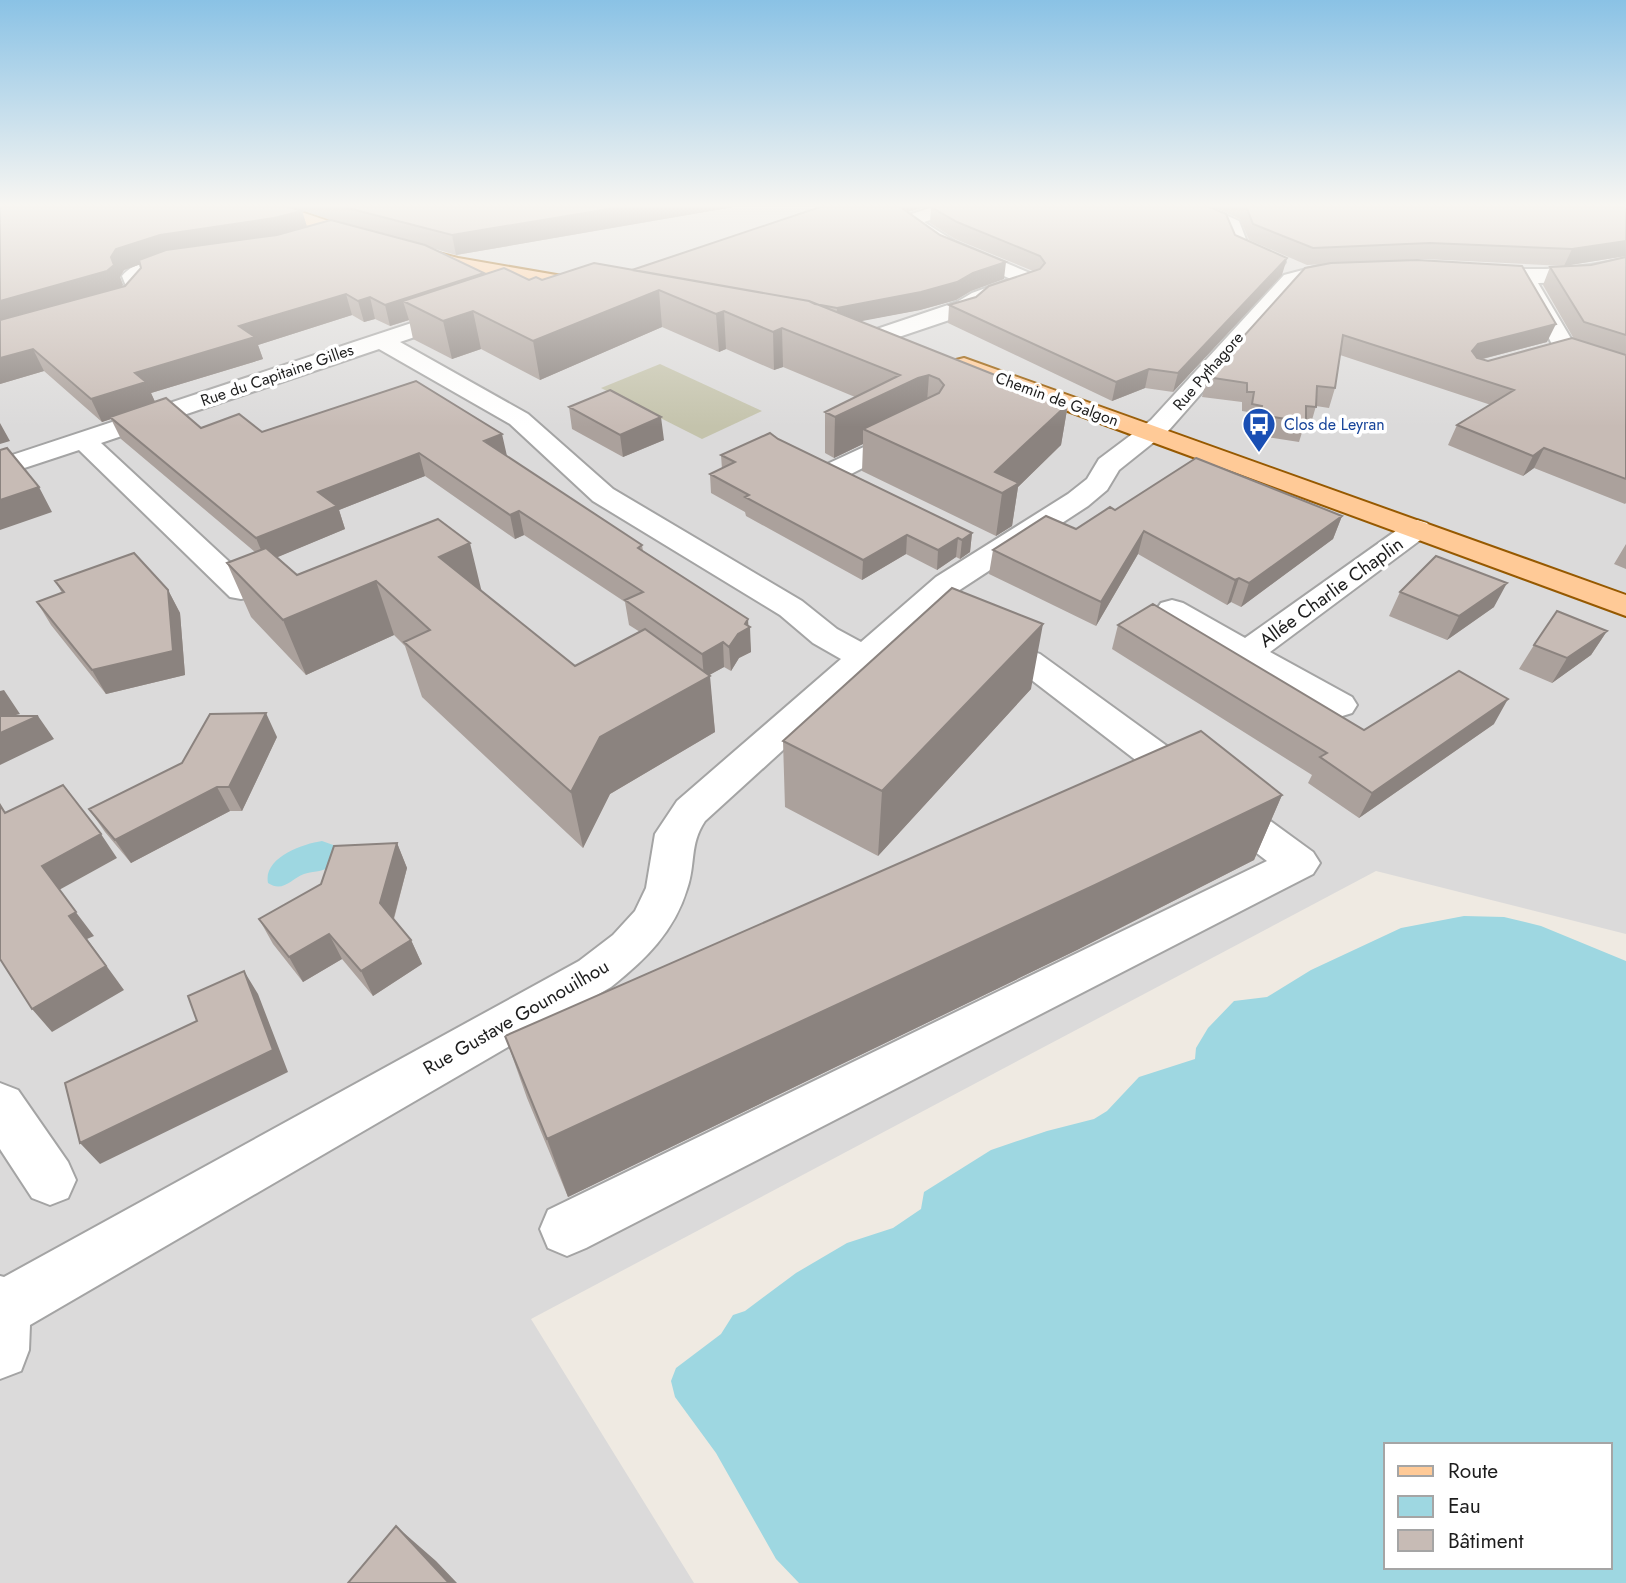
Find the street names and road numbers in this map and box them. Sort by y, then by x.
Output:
street label: Rue Pythagore [1167,327,1249,415]
street label: Rue du Capitaine Gilles [197,338,357,412]
street label: Chemin de Galgon [992,366,1122,432]
street label: Allée Charlie Chaplin [1253,530,1409,654]
street label: Rue Gustave Gounouilhou [418,953,614,1081]

